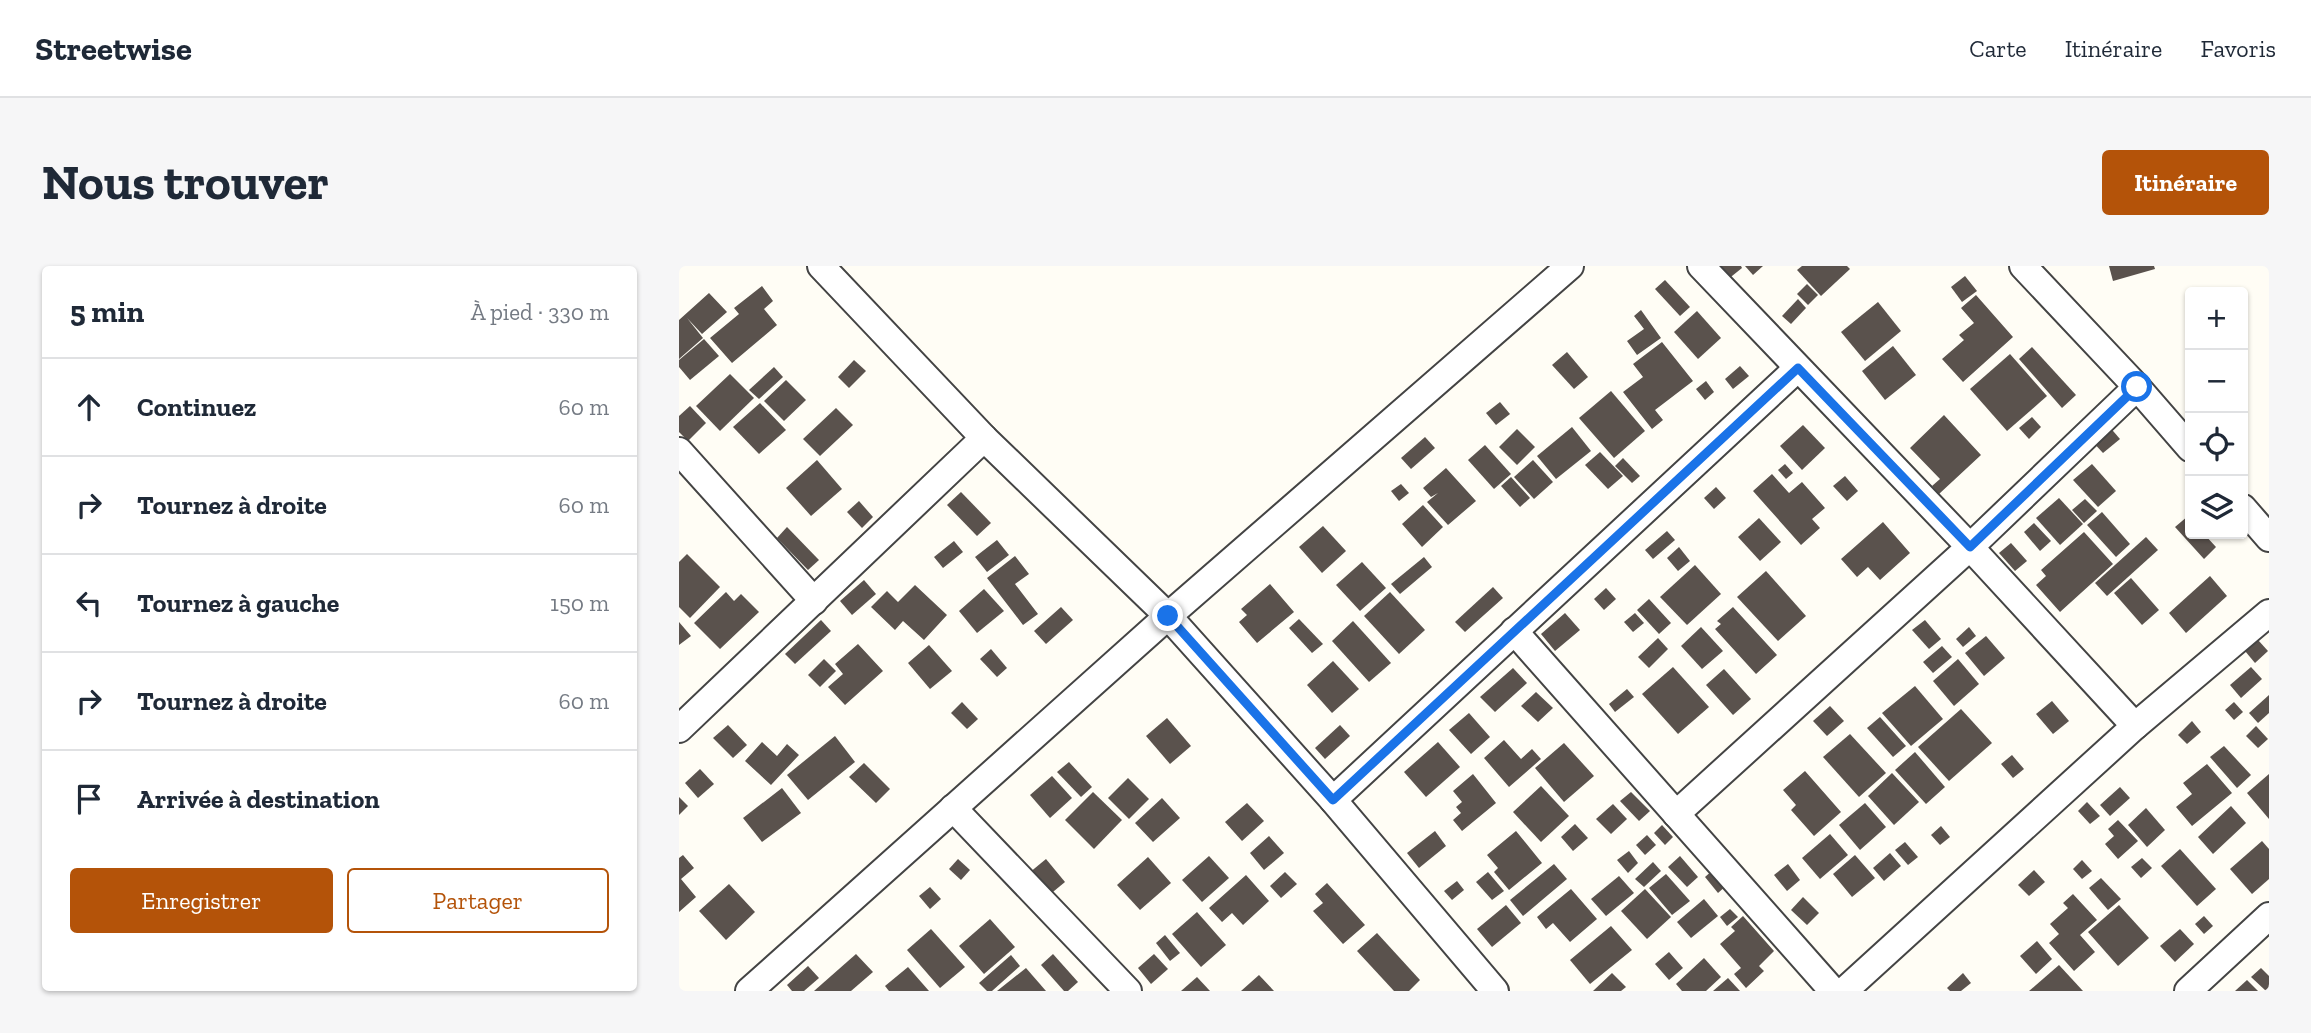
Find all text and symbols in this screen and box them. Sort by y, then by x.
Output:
text: Streetwise [35,29,192,68]
text: Carte [1969,34,2027,63]
text: Itinéraire [2065,34,2162,63]
text: Favoris [2200,34,2276,63]
button: Itinéraire [2102,150,2269,215]
text: Nous trouver [42,153,329,212]
map controls [2185,287,2248,539]
button: + [2185,287,2248,350]
text: 5 min [70,294,144,330]
text: À pied · 330 m [471,298,609,326]
button: − [2185,350,2248,413]
route start [2121,371,2152,402]
icon: ahead [70,388,108,426]
text: Continuez [137,391,256,423]
text: 60 m [558,393,609,421]
button: locate [2185,413,2248,476]
button: layers [2185,476,2248,539]
icon: right [70,486,108,524]
text: Tournez à droite [137,489,327,521]
text: 60 m [558,491,609,519]
icon: left [70,584,108,622]
text: Tournez à gauche [137,587,339,619]
text: 150 m [550,589,609,617]
route end [1152,600,1183,631]
icon: right [70,682,108,720]
text: Tournez à droite [137,685,327,717]
text: 60 m [558,687,609,715]
icon: arrive [70,780,108,818]
text: Arrivée à destination [137,783,380,815]
button: Enregistrer [70,868,333,933]
button: Partager [347,868,609,933]

